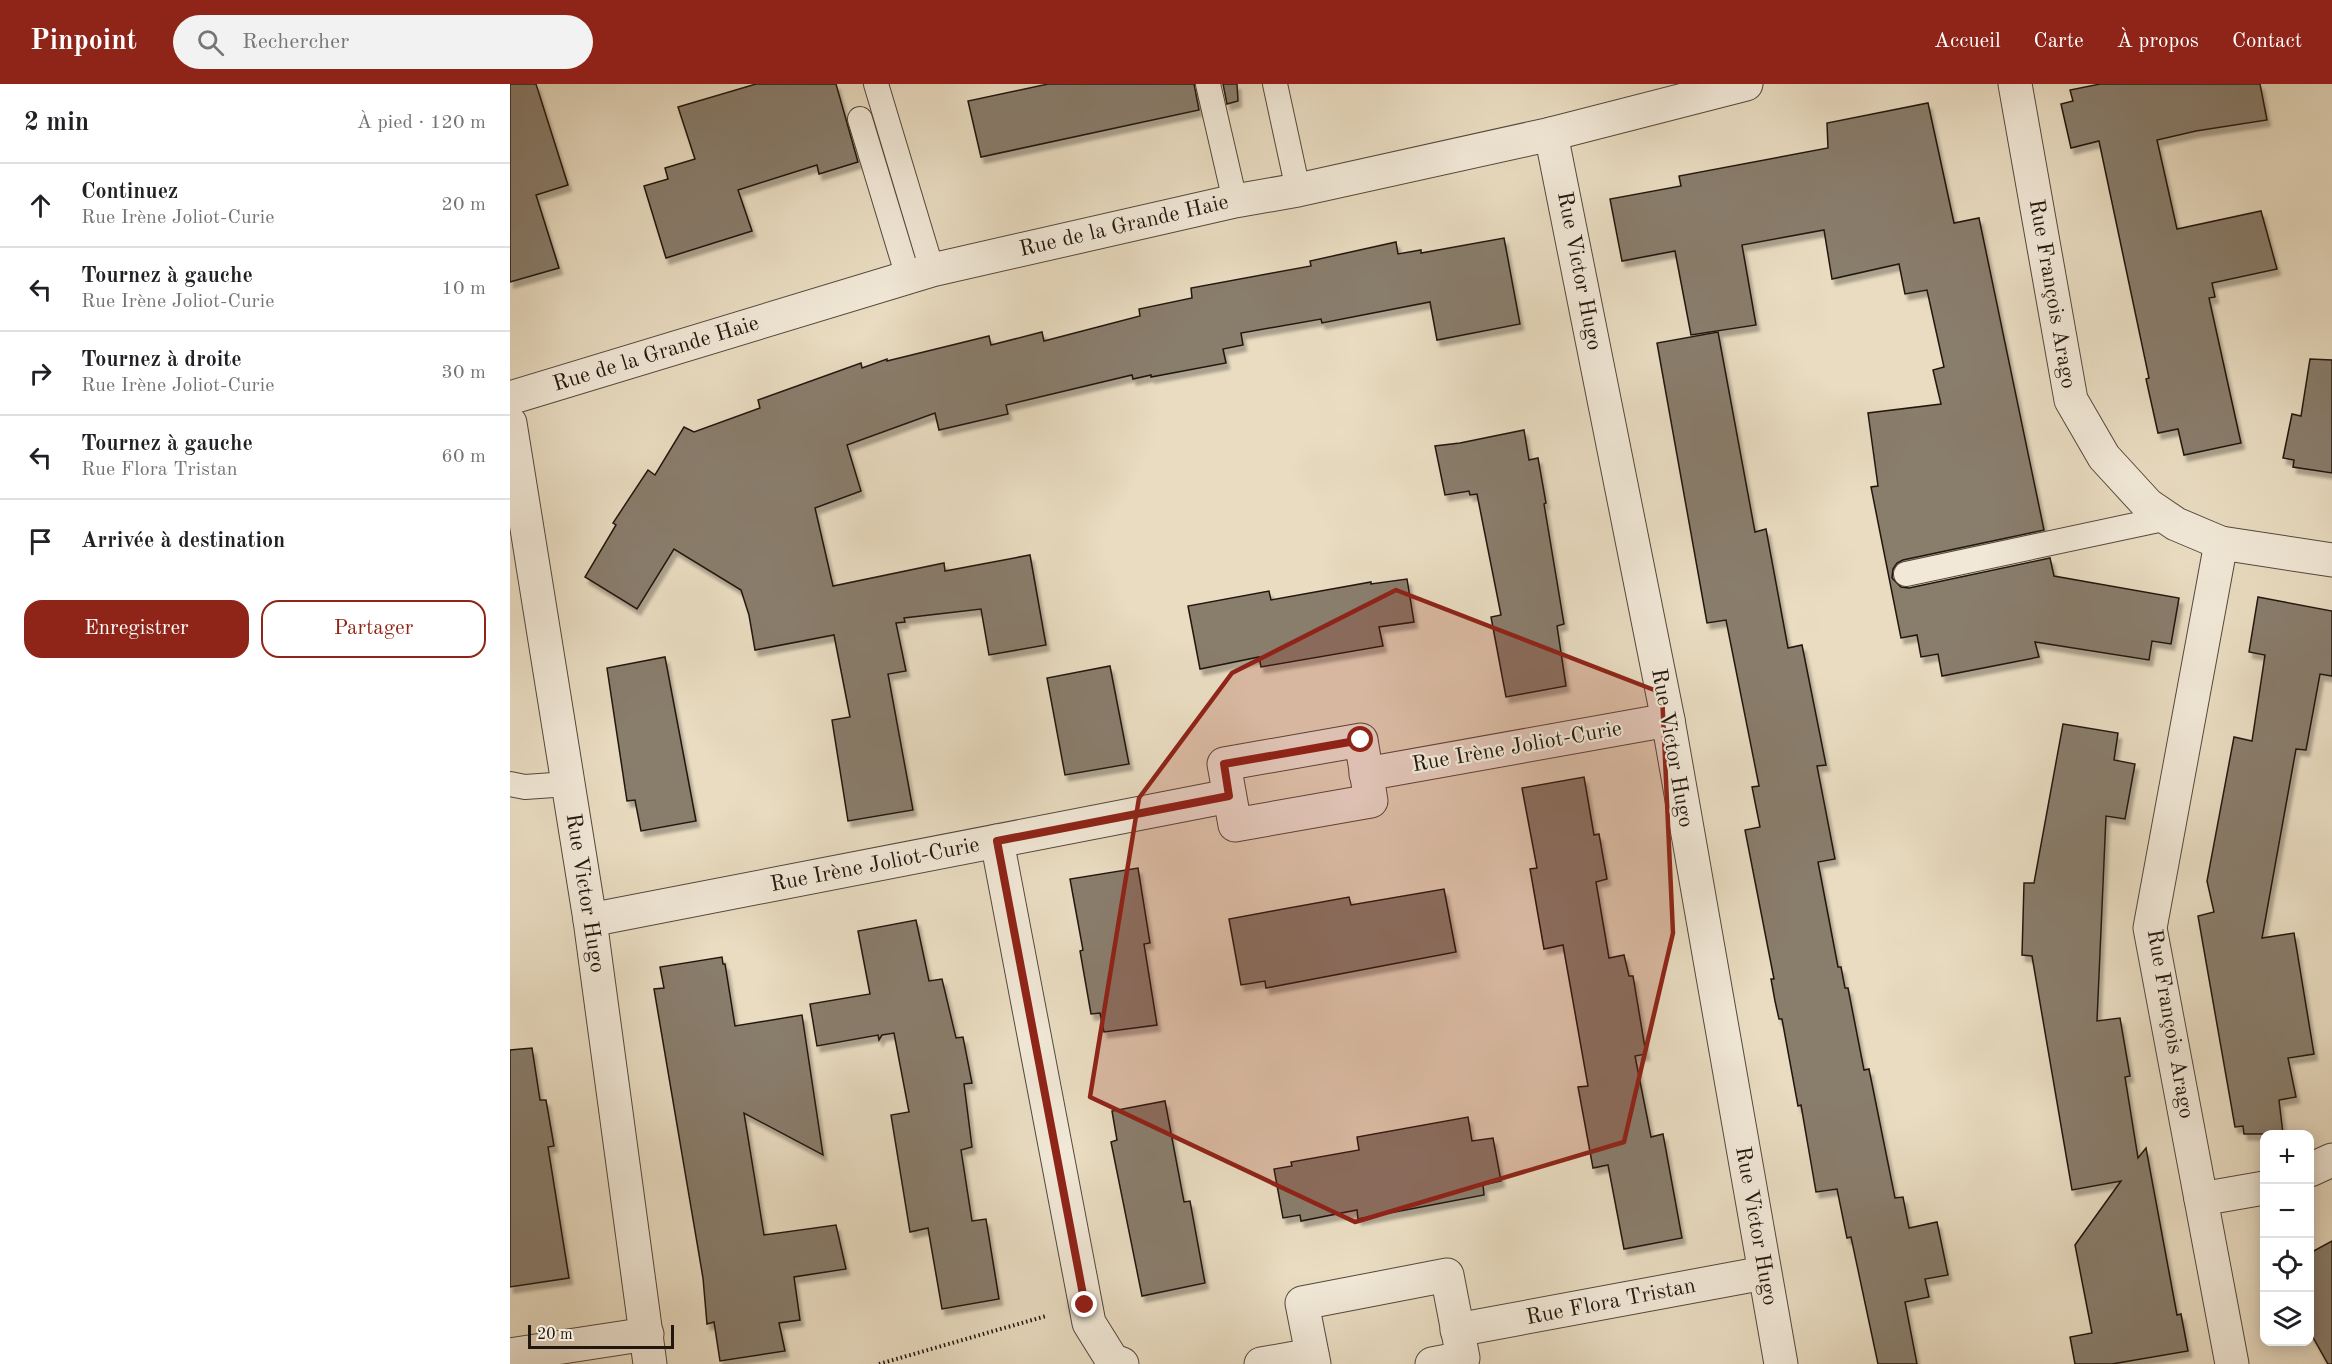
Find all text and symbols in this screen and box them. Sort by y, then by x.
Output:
search box [173,15,593,69]
icon: search [194,26,227,59]
text: Pinpoint [30,28,137,56]
text: Rechercher [242,31,349,53]
text: Accueil [1934,31,2001,52]
text: Carte [2034,31,2084,52]
text: À propos [2117,31,2199,52]
text: Contact [2232,31,2302,52]
text: 2 min [24,110,89,136]
text: À pied · 120 m [357,113,486,133]
text: Continuez [81,181,178,203]
icon: ahead [24,189,57,222]
street label: Rue Victor Hugo [1553,190,1605,352]
street label: Rue de la Grande Haie [1017,191,1231,261]
text: 20 m [441,195,486,215]
street label: Rue François Arago [2024,198,2080,390]
text: Rue Irène Joliot-Curie [81,208,274,228]
text: Tournez à gauche [81,265,253,287]
icon: left [24,273,57,306]
text: 10 m [441,279,486,299]
text: Rue Irène Joliot-Curie [81,292,274,312]
street label: Rue de la Grande Haie [550,312,762,396]
text: Tournez à droite [81,349,242,371]
icon: right [24,357,57,390]
text: 30 m [441,363,486,383]
text: Rue Irène Joliot-Curie [81,376,274,396]
text: Tournez à gauche [81,433,253,455]
icon: left [24,441,57,474]
text: 60 m [441,447,486,467]
text: Rue Flora Tristan [81,460,238,480]
icon: arrive [24,525,57,558]
text: Arrivée à destination [81,530,285,552]
button: Enregistrer [24,600,249,658]
button: Partager [261,600,486,658]
street label: Rue Victor Hugo [1647,667,1697,829]
street label: Rue Irène Joliot-Curie [1410,718,1624,776]
route start [1347,726,1373,752]
street label: Rue Victor Hugo [562,812,608,974]
street label: Rue Irène Joliot-Curie [768,834,982,896]
street label: Rue François Arago [2142,928,2198,1120]
map controls [2260,1130,2314,1346]
button: + [2260,1130,2314,1184]
street label: Rue Victor Hugo [1731,1145,1781,1307]
button: − [2260,1184,2314,1238]
button: locate [2260,1238,2314,1292]
street label: Rue Flora Tristan [1524,1275,1698,1329]
route end [1071,1291,1097,1317]
button: layers [2260,1292,2314,1346]
scale bar [528,1322,674,1350]
text: 20 m [537,1327,573,1343]

